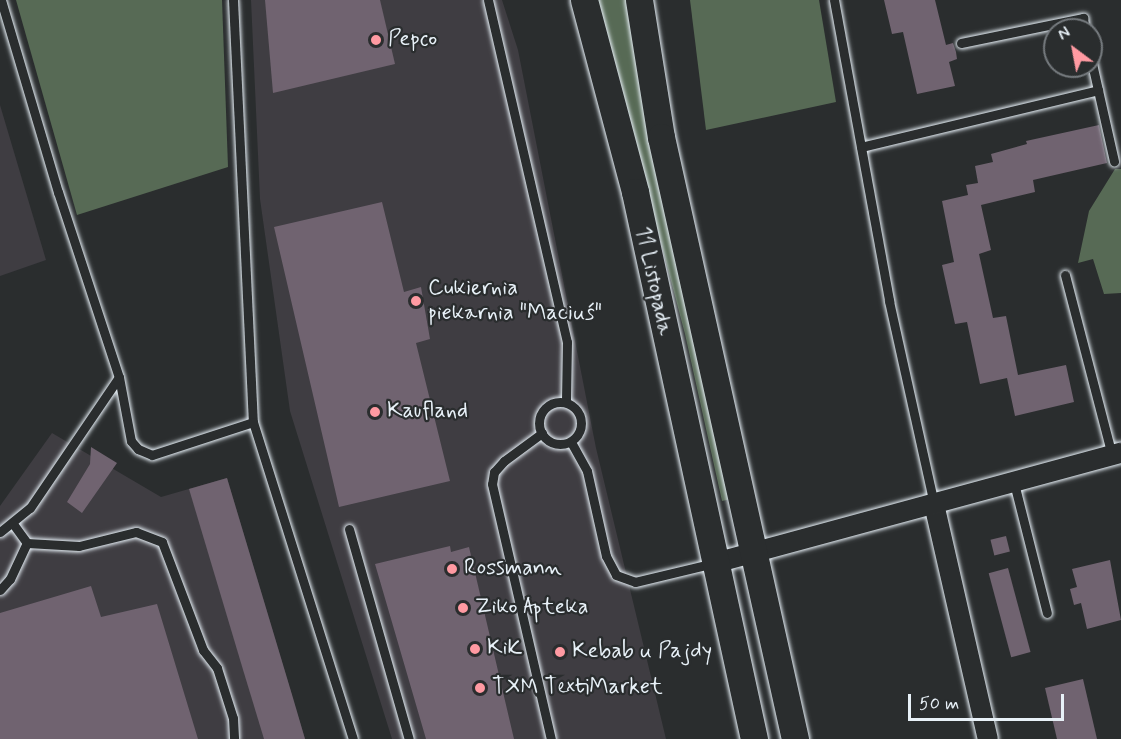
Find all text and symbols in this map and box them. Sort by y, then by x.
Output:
north arrow [1043,18,1103,78]
text: N [1054,22,1074,46]
place label: Pepco [388,27,437,53]
marker: Pepco [369,33,383,47]
street label: 11 Listopada [629,224,677,338]
place label: Cukiernia piekarnia "Maciuś" [428,275,602,326]
marker: Cukiernia piekarnia "Maciuś" [409,294,423,308]
place label: Kaufland [387,399,468,425]
marker: Kaufland [368,405,382,419]
place label: Rossmann [464,556,562,582]
marker: Rossmann [445,562,459,576]
place label: Ziko Apteka [475,595,588,621]
marker: Ziko Apteka [456,601,470,615]
place label: KiK [487,636,522,662]
place label: Kebab u Pajdy [572,639,710,665]
marker: KiK [468,642,482,656]
marker: Kebab u Pajdy [553,645,567,659]
place label: TXM TextiMarket [492,675,663,701]
marker: TXM TextiMarket [473,681,487,695]
scale bar [911,682,1067,720]
text: 50 m [919,692,959,716]

